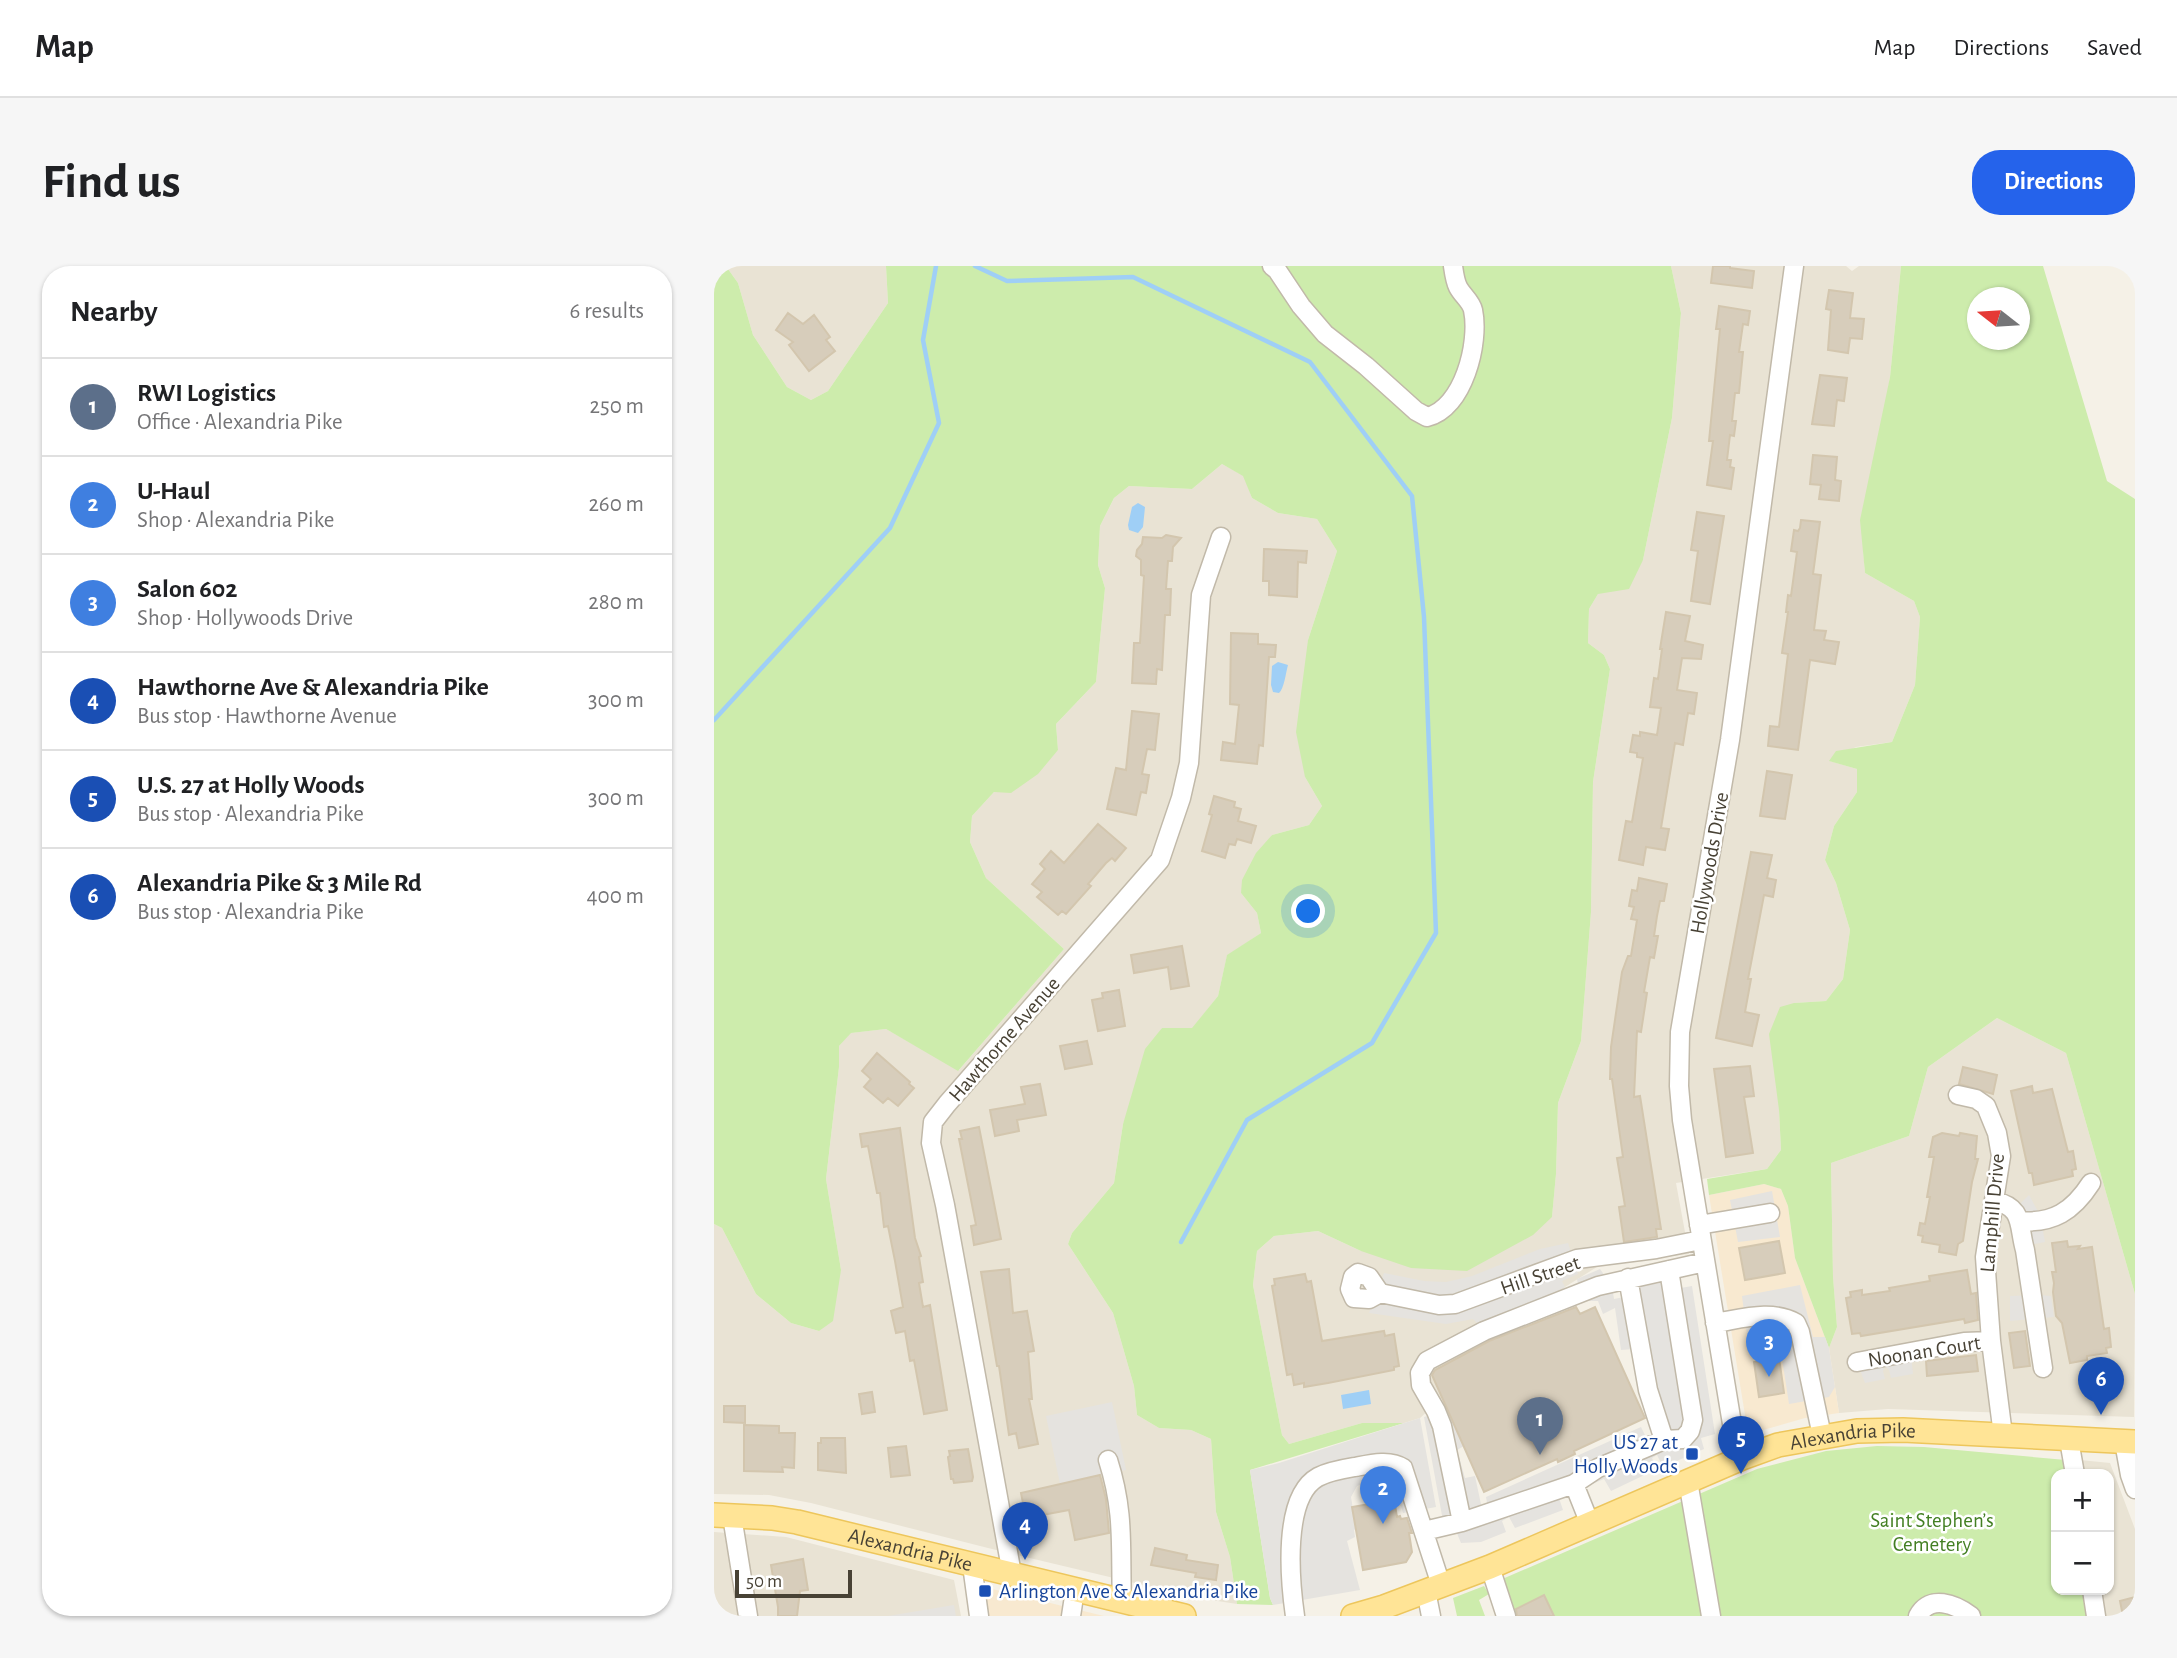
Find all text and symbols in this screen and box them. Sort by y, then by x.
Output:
text: Map [35,31,94,64]
text: Map [1873,36,1915,60]
text: Directions [1953,36,2049,60]
text: Saved [2087,36,2142,60]
button: Directions [1972,150,2135,215]
text: Find us [42,158,181,207]
north arrow [1967,287,2030,350]
text: Nearby [70,297,158,327]
text: 6 results [570,300,644,323]
text: RWI Logistics [137,380,276,406]
text: 1 [89,395,97,418]
text: 250 m [590,395,644,418]
text: Office · Alexandria Pike [137,411,343,434]
text: U-Haul [137,478,211,504]
text: 2 [88,493,98,516]
text: 260 m [588,493,644,516]
text: Shop · Alexandria Pike [137,509,334,532]
text: Salon 602 [137,576,238,602]
text: 3 [88,591,98,614]
text: 280 m [588,591,644,614]
text: Shop · Hollywoods Drive [137,607,353,630]
text: Hawthorne Ave & Alexandria Pike [137,674,489,700]
text: 4 [87,689,99,712]
text: 300 m [588,689,644,712]
text: Bus stop · Hawthorne Avenue [137,705,397,728]
text: U.S. 27 at Holly Woods [137,772,365,798]
text: 5 [88,787,98,810]
text: 300 m [588,787,644,810]
street label: Hollywoods Drive [1687,790,1732,936]
text: Bus stop · Alexandria Pike [137,803,364,826]
text: Alexandria Pike & 3 Mile Rd [137,870,422,896]
text: 6 [87,885,99,908]
text: 400 m [586,885,644,908]
your location [1291,894,1325,928]
text: Bus stop · Alexandria Pike [137,901,364,924]
street label: Hawthorne Avenue [945,973,1064,1106]
street label: Lamphill Drive [1977,1153,2008,1273]
street label: Hill Street [1498,1252,1583,1299]
pin: 3 [1746,1319,1792,1377]
street label: Noonan Court [1866,1332,1982,1371]
pin: 6 [2078,1357,2124,1415]
pin: 1 [1517,1397,1563,1455]
pin: 5 [1718,1416,1764,1474]
street label: Alexandria Pike [1788,1420,1916,1454]
place label: US 27 at Holly Woods [1574,1432,1678,1477]
marker: US 27 at Holly Woods [1684,1446,1700,1462]
pin: 2 [1360,1466,1406,1524]
map controls [2051,1469,2114,1595]
button: + [2051,1469,2114,1532]
pin: 4 [1002,1502,1048,1560]
park label: Saint Stephen’s Cemetery [1870,1510,1994,1555]
street label: Alexandria Pike [846,1525,974,1575]
button: − [2051,1532,2114,1595]
scale bar [735,1567,852,1599]
text: 50 m [746,1572,782,1591]
place label: Arlington Ave & Alexandria Pike [999,1581,1258,1602]
marker: Arlington Ave & Alexandria Pike [977,1583,993,1599]

